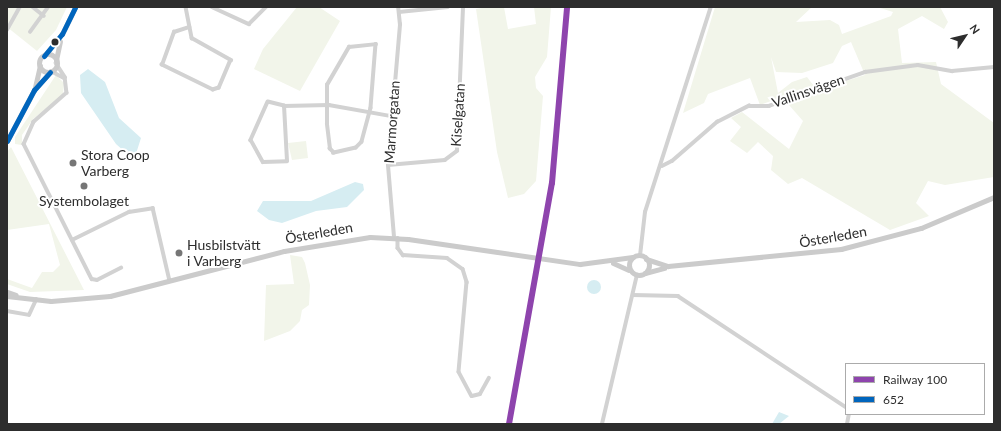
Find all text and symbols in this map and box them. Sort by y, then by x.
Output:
north arrow [945,16,985,56]
text: N [967,22,983,36]
unlabelled marker [50,37,60,47]
street label: Vallinsvägen [770,71,846,111]
street label: Marmorgatan [381,80,403,164]
street label: Kiselgatan [447,83,469,147]
place label: Stora Coop Varberg [81,147,150,180]
marker: Stora Coop Varberg [68,158,78,168]
marker: Systembolaget [79,181,89,191]
place label: Systembolaget [39,193,129,209]
street label: Österleden [284,219,354,247]
street label: Österleden [798,223,868,251]
place label: Husbilstvätt i Varberg [187,237,261,270]
marker: Husbilstvätt i Varberg [174,248,184,258]
legend [845,363,985,415]
text: Railway 100 [883,372,947,387]
text: 652 [883,392,904,407]

